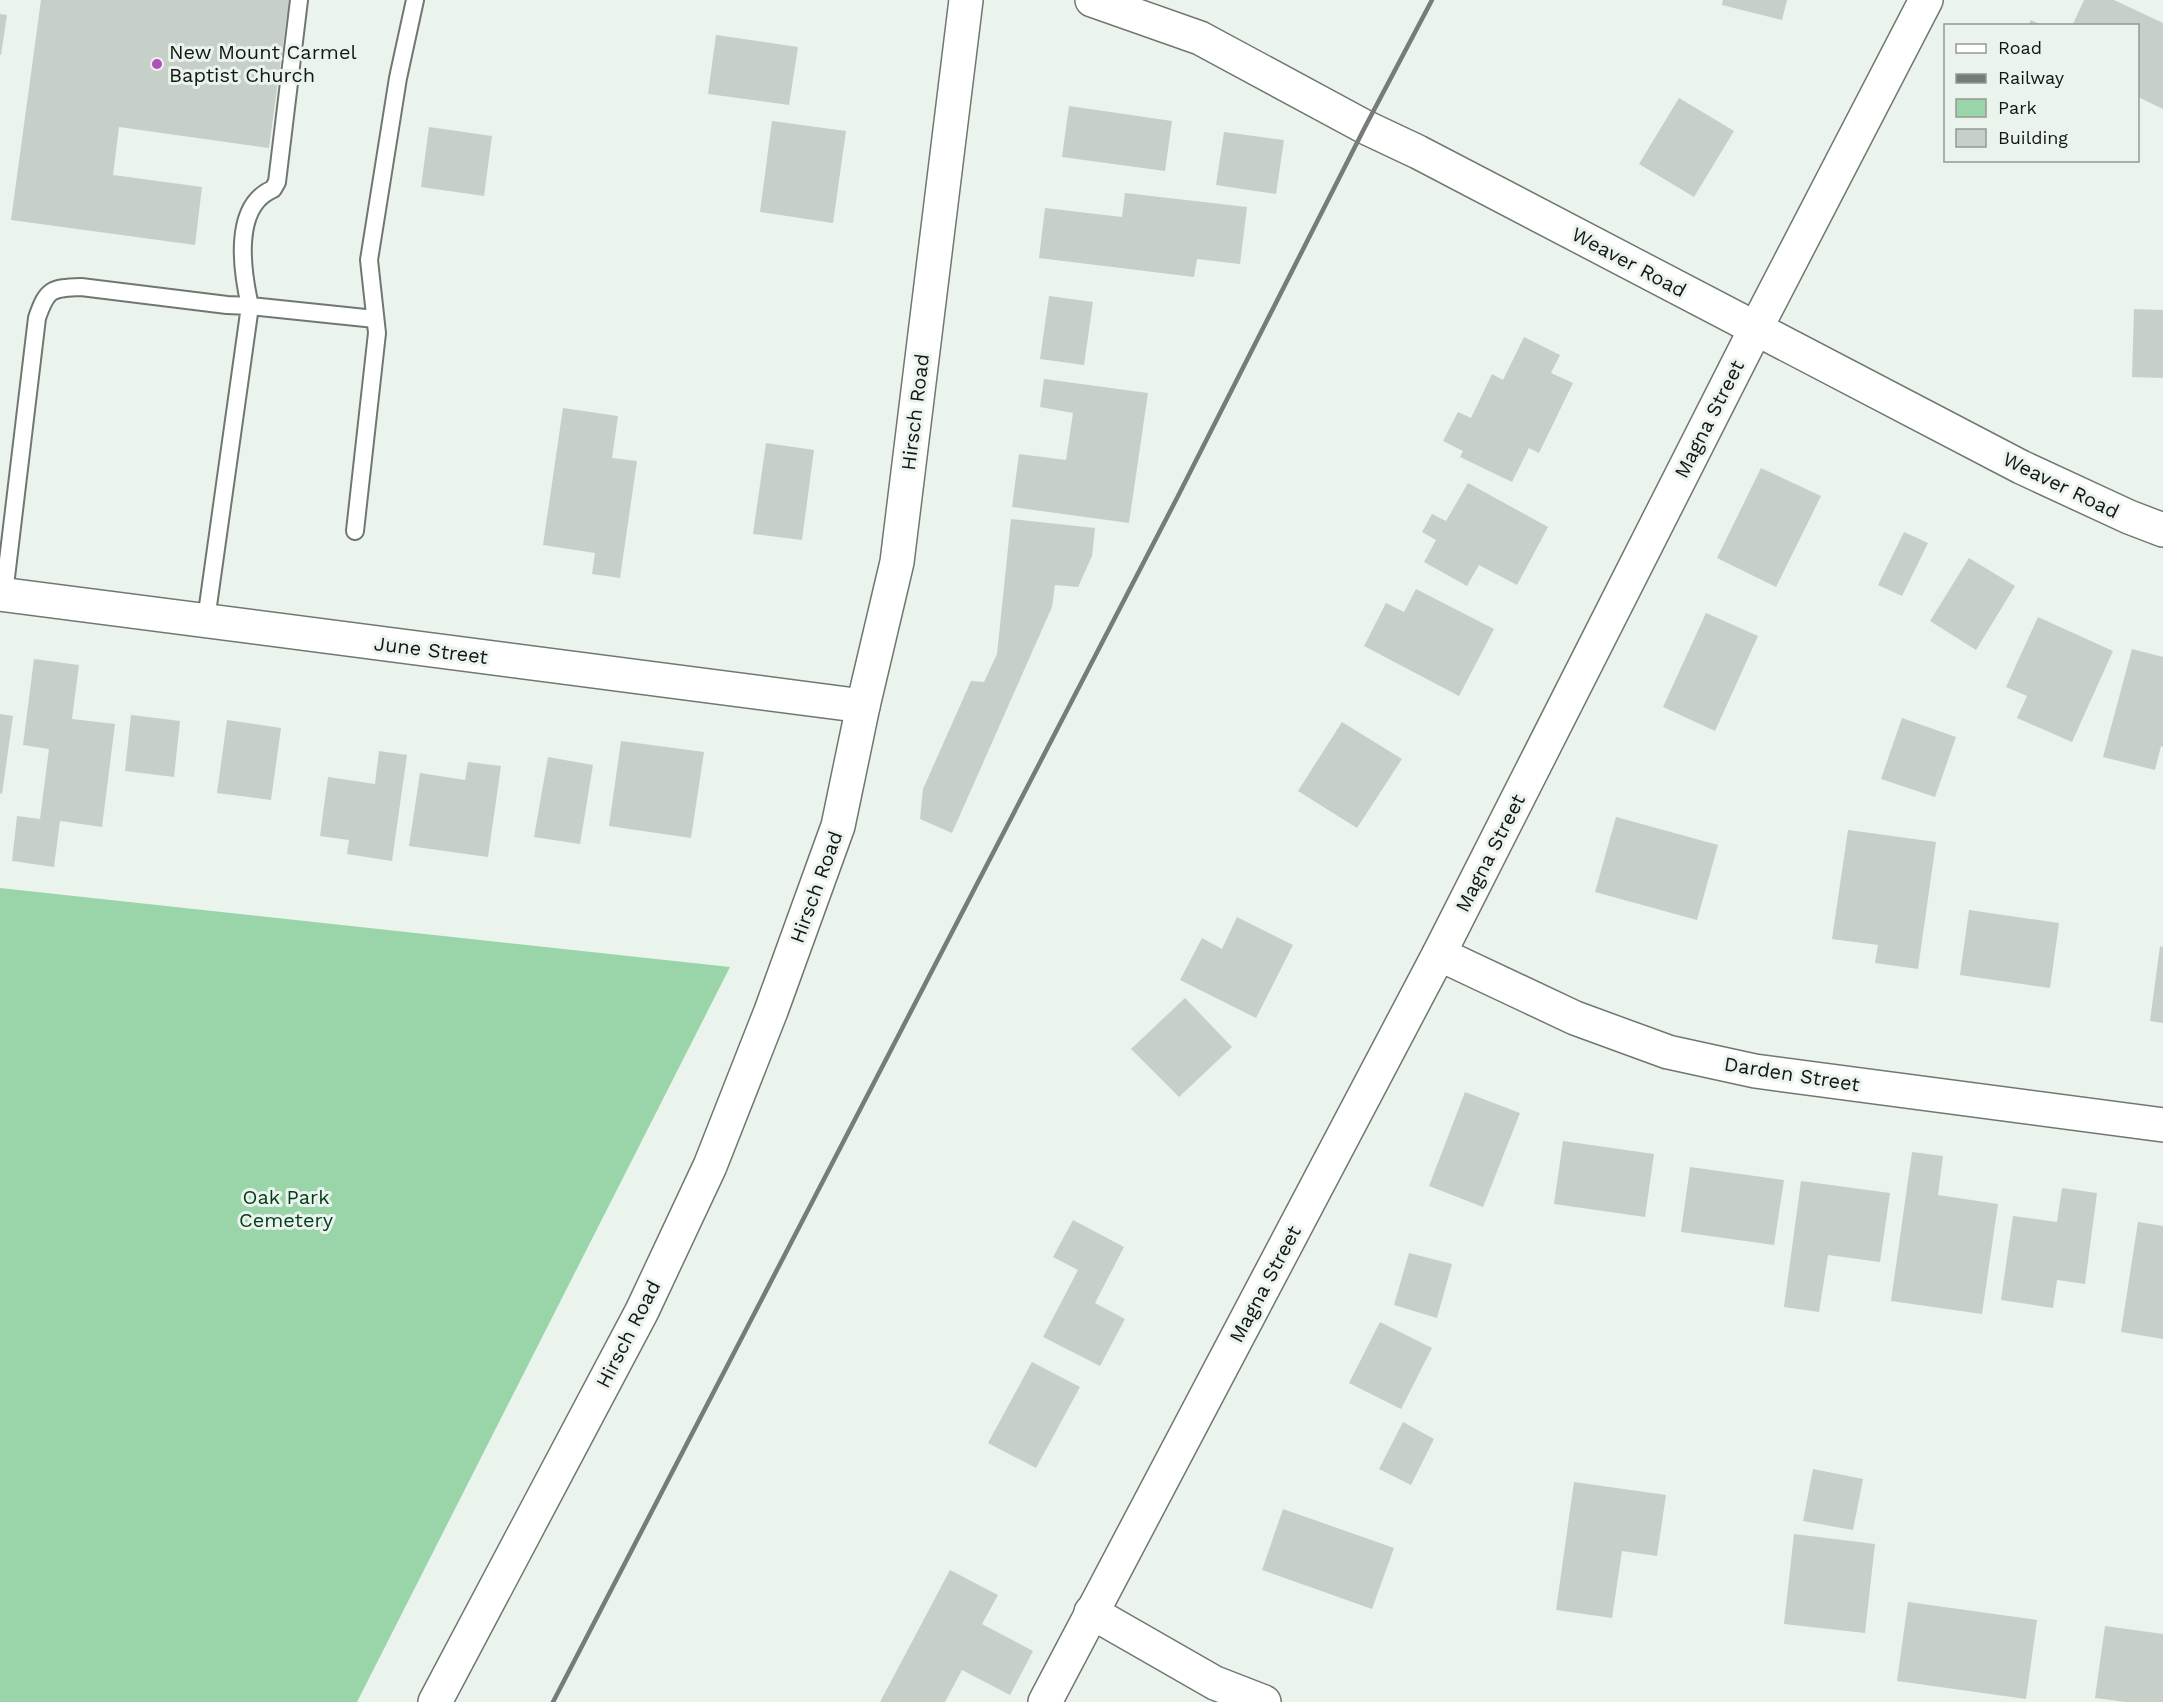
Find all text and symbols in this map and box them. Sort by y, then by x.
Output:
legend [1944,24,2139,162]
text: Road [1998,37,2042,58]
place label: New Mount Carmel Baptist Church [169,40,357,87]
marker: New Mount Carmel Baptist Church [150,57,164,71]
text: Railway [1998,67,2065,88]
text: Park [1998,97,2037,118]
text: Building [1998,127,2068,148]
street label: Weaver Road [1568,222,1690,302]
street label: Hirsch Road [896,352,934,472]
street label: Magna Street [1669,355,1749,482]
street label: Weaver Road [1999,447,2123,523]
street label: June Street [373,631,490,669]
street label: Magna Street [1450,789,1530,916]
street label: Hirsch Road [785,828,847,946]
street label: Darden Street [1722,1051,1862,1097]
park label: Oak Park Cemetery [239,1185,334,1232]
street label: Magna Street [1224,1221,1306,1347]
street label: Hirsch Road [591,1276,665,1392]

